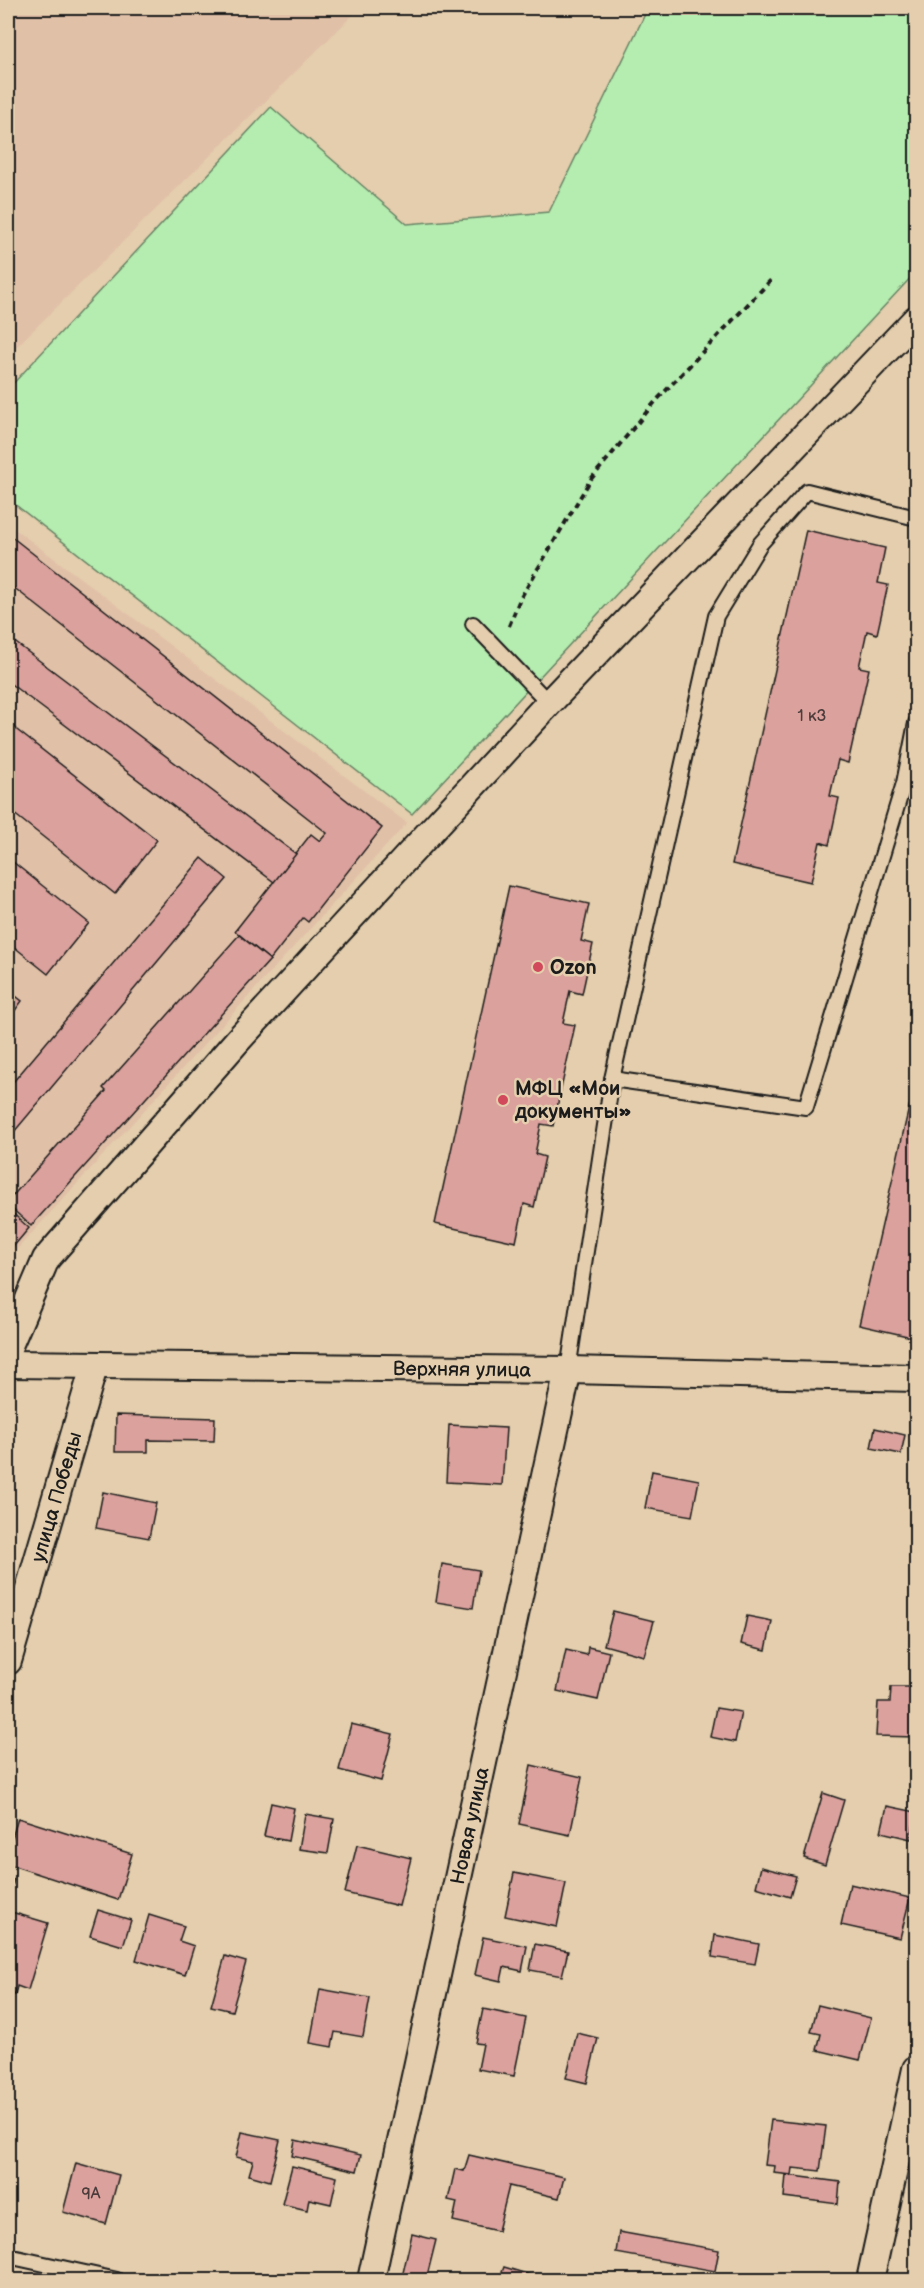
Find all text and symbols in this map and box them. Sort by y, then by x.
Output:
house number: 1 к3 [798,707,827,726]
place label: Ozon [550,956,597,980]
marker: Ozon [531,960,545,974]
place label: МФЦ «Мои документы» [514,1077,632,1124]
marker: МФЦ «Мои документы» [496,1093,510,1107]
street label: Верхняя улица [393,1357,531,1383]
street label: улица Победы [27,1429,87,1565]
street label: Новая улица [446,1765,495,1887]
house number: 9А [82,2185,101,2204]

